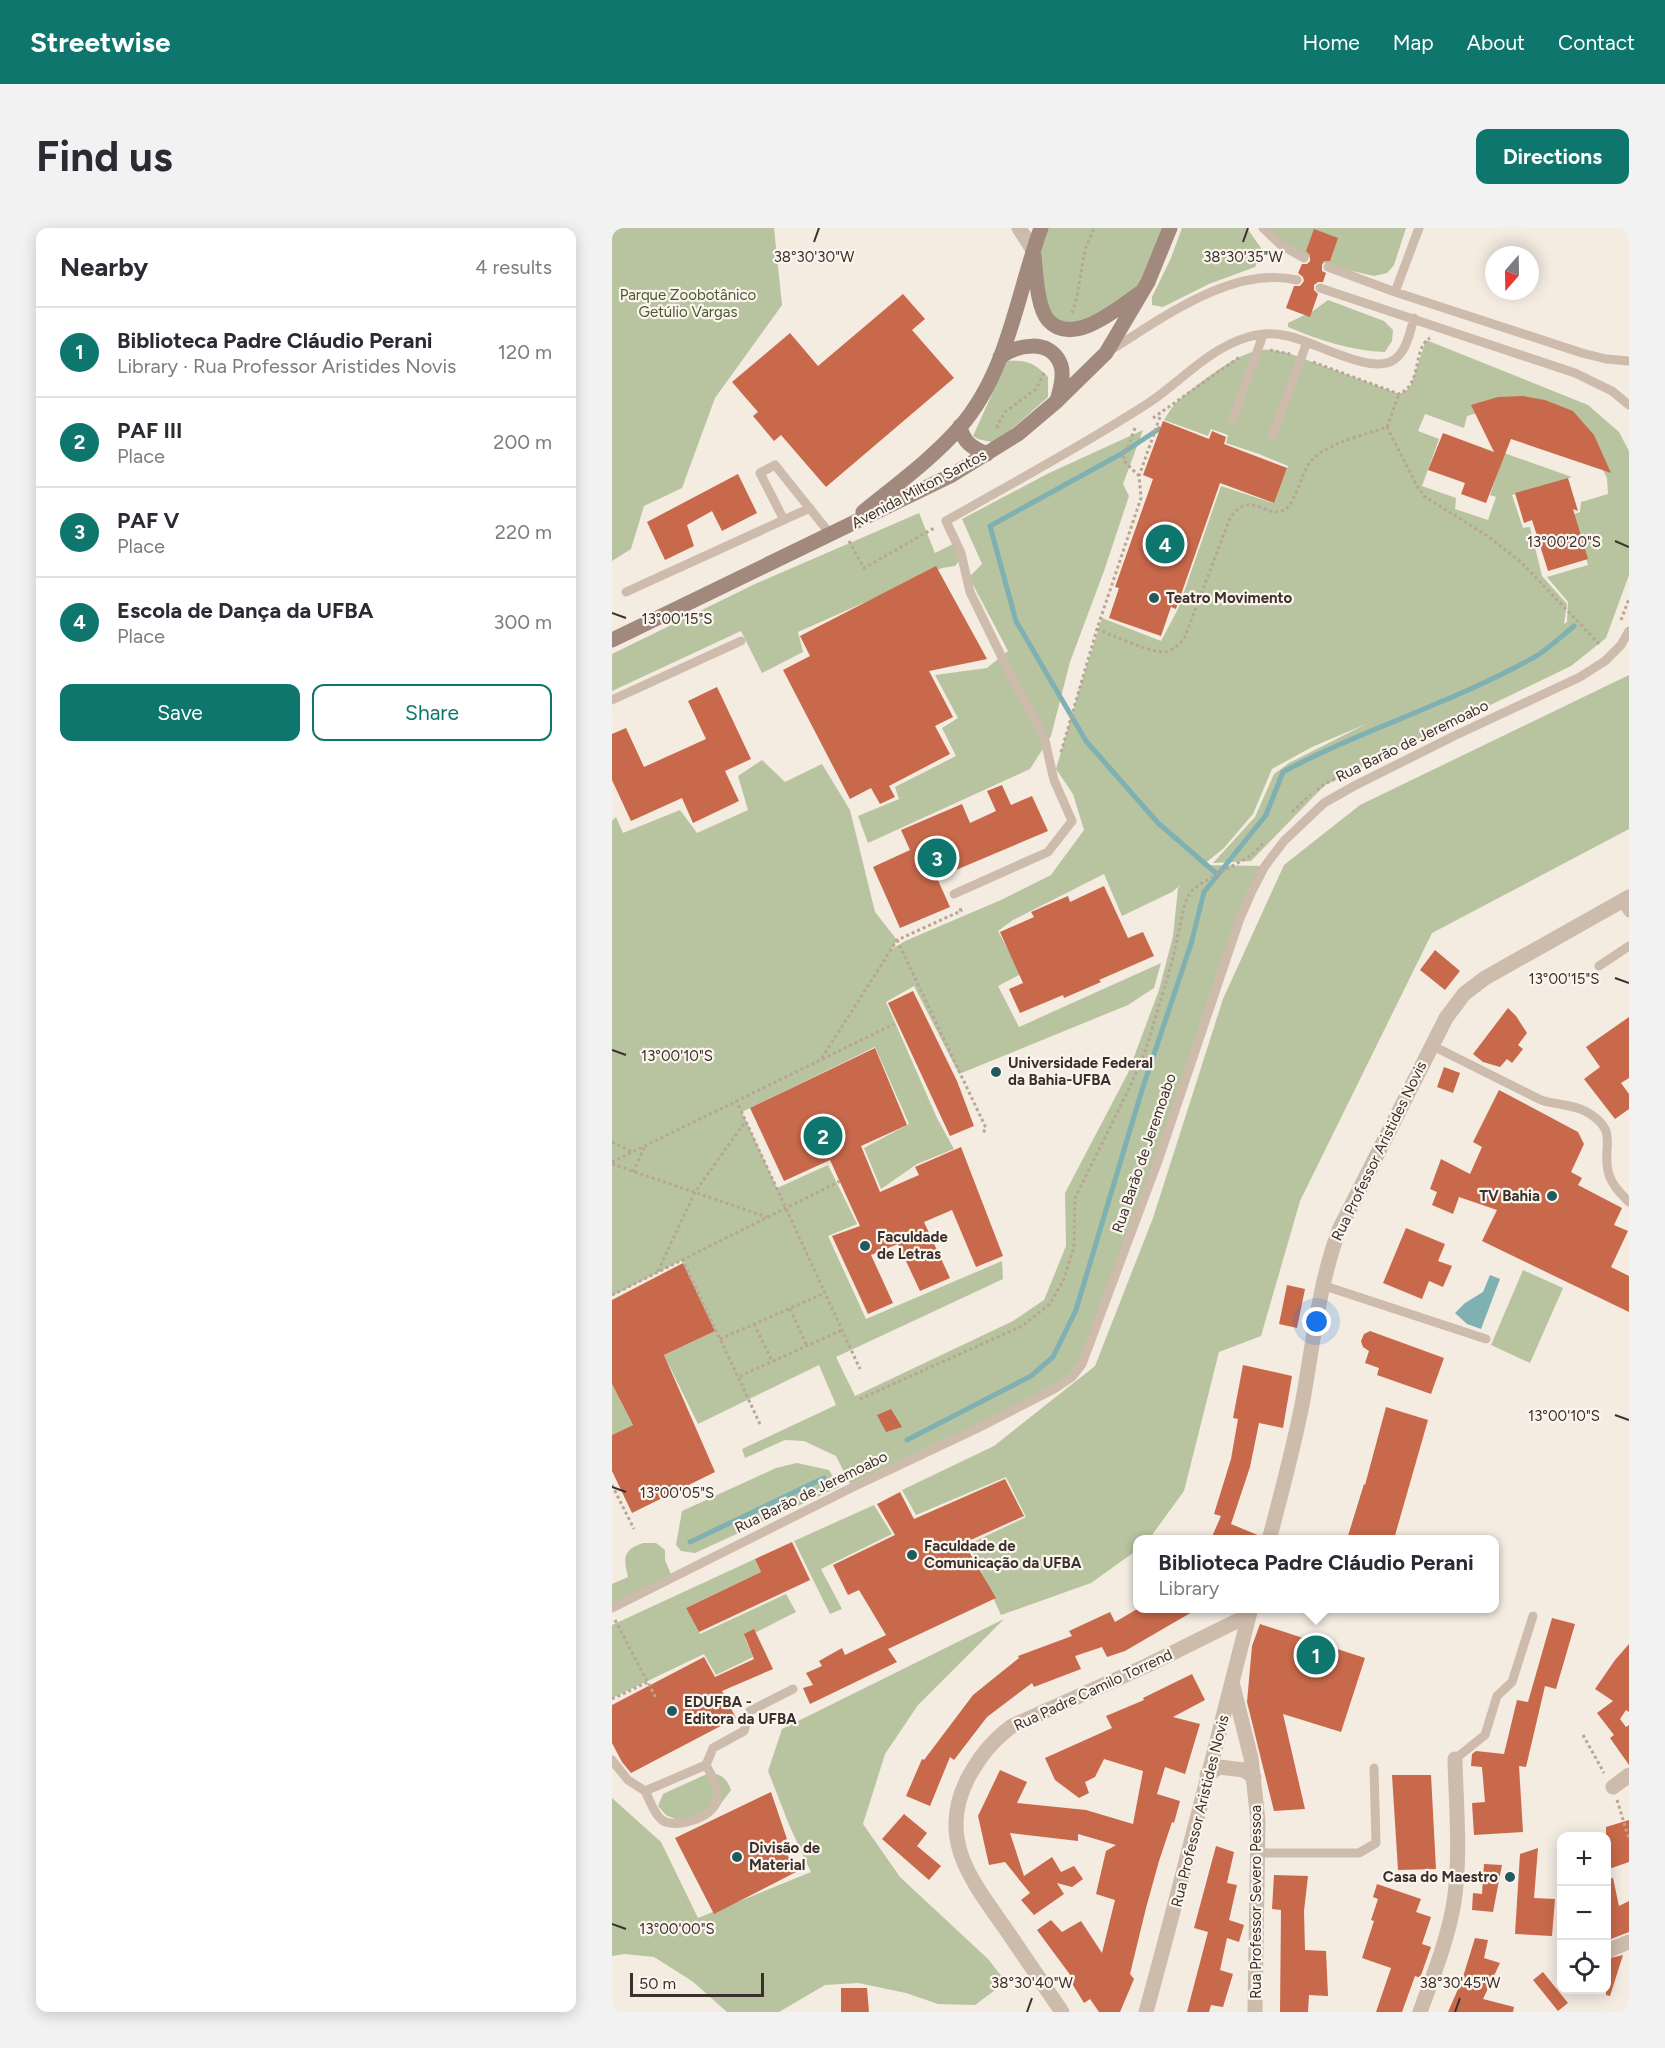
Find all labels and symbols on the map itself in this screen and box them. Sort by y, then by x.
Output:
north arrow [1485,246,1539,300]
text: 38°30'30"W [774,248,855,266]
text: 38°30'35"W [1203,248,1283,266]
park label: Parque Zoobotânico Getúlio Vargas [620,286,757,321]
street label: Avenida Milton Santos [848,446,990,532]
pin: 4 [1146,522,1184,566]
text: 13°00'20"S [1527,533,1601,551]
place label: Teatro Movimento [1166,589,1292,607]
marker: Teatro Movimento [1147,591,1161,605]
text: 13°00'15"S [642,610,712,628]
street label: Rua Barão de Jeremoabo [1333,696,1491,786]
pin: 3 [918,836,956,880]
text: 13°00'15"S [1529,970,1599,988]
text: 13°00'10"S [641,1047,713,1065]
place label: Universidade Federal da Bahia-UFBA [1008,1054,1153,1089]
street label: Rua Professor Aristides Novis [1328,1058,1430,1244]
marker: Universidade Federal da Bahia-UFBA [989,1065,1003,1079]
street label: Rua Barão de Jeremoabo [1108,1071,1180,1235]
pin: 2 [804,1114,842,1158]
place label: TV Bahia [1479,1187,1540,1205]
marker: TV Bahia [1545,1189,1559,1203]
place label: Faculdade de Letras [877,1228,948,1263]
marker: Faculdade de Letras [858,1239,872,1253]
your location [1302,1307,1331,1336]
text: 13°00'10"S [1528,1407,1600,1425]
street label: Rua Barão de Jeremoabo [732,1447,890,1537]
text: 13°00'05"S [640,1484,714,1502]
place label: Faculdade de Comunicação da UFBA [924,1537,1082,1572]
marker: Faculdade de Comunicação da UFBA [905,1548,919,1562]
pin: 1 [1296,1632,1336,1678]
street label: Rua Padre Camilo Torrend [1011,1645,1175,1735]
place label: EDUFBA - Editora da UFBA [684,1693,797,1728]
marker: EDUFBA - Editora da UFBA [665,1704,679,1718]
street label: Rua Professor Aristides Novis [1167,1713,1233,1909]
street label: Rua Professor Severo Pessoa [1247,1805,1265,1999]
place label: Divisão de Material [749,1839,821,1874]
marker: Divisão de Material [730,1850,744,1864]
place label: Casa do Maestro [1383,1868,1498,1886]
marker: Casa do Maestro [1503,1870,1517,1884]
text: 13°00'00"S [639,1920,715,1938]
scale bar [630,1970,764,1998]
text: 38°30'40"W [991,1974,1074,1992]
text: 38°30'45"W [1420,1974,1501,1992]

